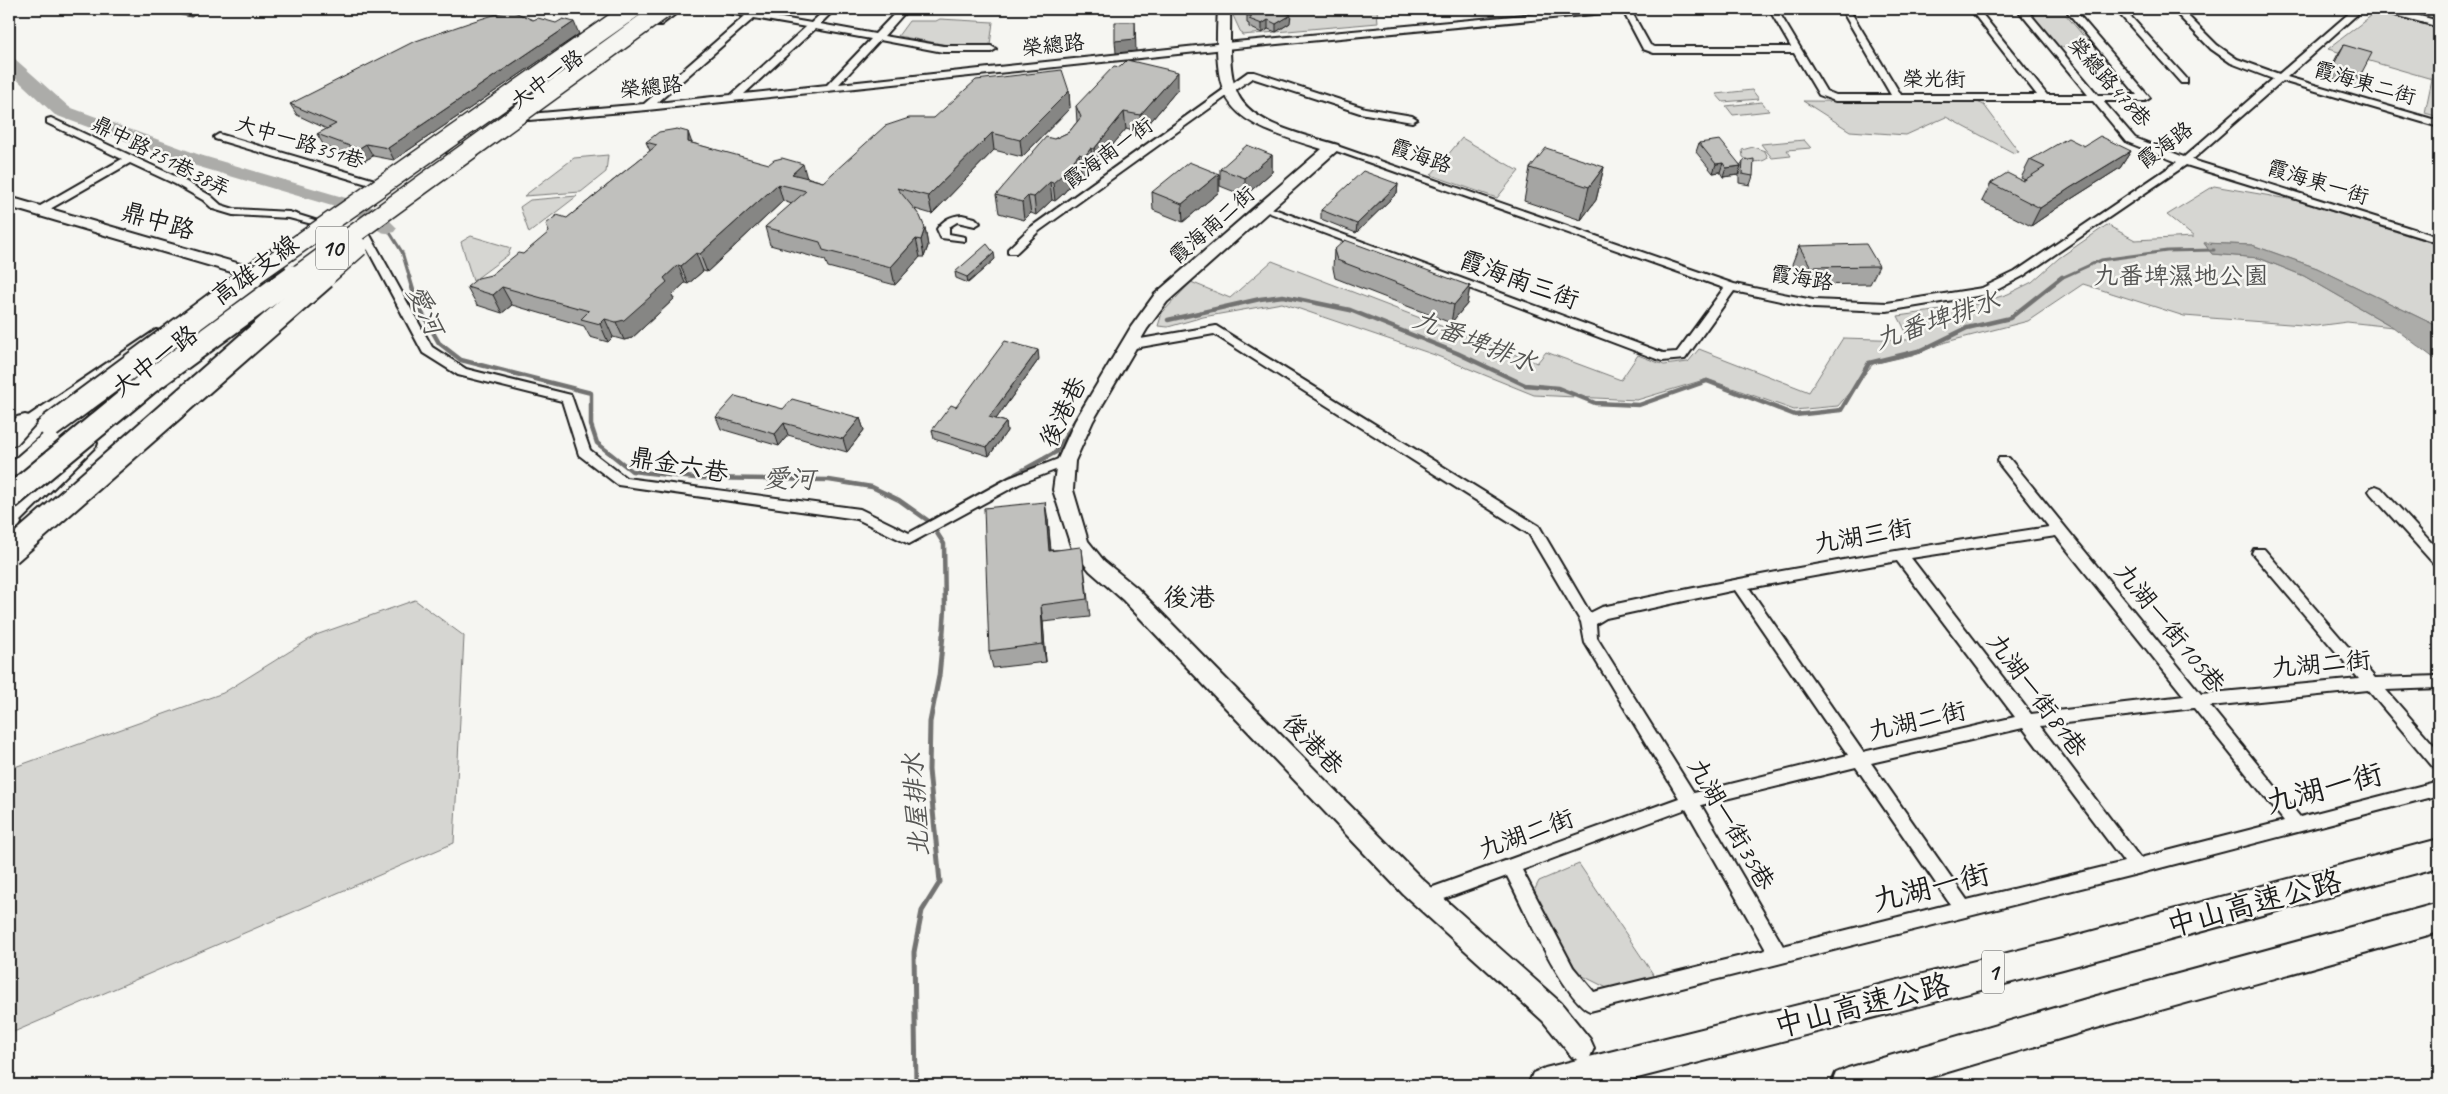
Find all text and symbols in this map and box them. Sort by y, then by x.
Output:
street label: 榮總路 [1020,29,1086,61]
street label: 榮總路478巷 [2063,32,2157,132]
street label: 大中一路 [505,44,589,114]
street label: 霞海東二街 [2311,56,2419,110]
street label: 榮光街 [1903,66,1966,92]
street label: 榮總路 [618,71,684,103]
street label: 鼎中路751巷38弄 [87,110,235,202]
street label: 大中一路351巷 [232,110,368,174]
street label: 霞海南一街 [1058,112,1158,194]
street label: 霞海路 [2132,116,2198,174]
street label: 霞海路 [1387,133,1455,179]
street label: 霞海東一街 [2264,154,2372,210]
street label: 霞海南二街 [1164,181,1260,269]
street label: 鼎中路 [118,195,198,247]
road number: 10 [316,227,348,270]
street label: 高雄支線 [205,228,305,312]
street label: 霞海南三街 [1455,244,1583,316]
street label: 霞海路 [1769,260,1835,296]
park label: 九番埤濕地公園 [2093,260,2269,292]
water label: 愛河 [399,279,453,344]
water label: 九番埤排水 [1870,283,2005,357]
water label: 九番埤排水 [1408,302,1543,380]
street label: 大中一路 [105,318,205,404]
street label: 後港巷 [1032,371,1094,453]
street label: 鼎金六巷 [627,441,731,489]
water label: 愛河 [763,462,819,496]
street label: 九湖三街 [1811,512,1915,560]
street label: 九湖一街105巷 [2108,556,2232,700]
district label: 後港 [1163,581,1215,614]
street label: 九湖一街81巷 [1980,626,2094,764]
street label: 九湖二街 [2270,644,2372,684]
street label: 九湖二街 [1865,694,1969,748]
street label: 後港巷 [1275,706,1351,782]
water label: 北屋排水 [896,751,936,858]
street label: 九湖一街35巷 [1680,752,1782,896]
street label: 九湖一街 [2261,754,2387,822]
street label: 九湖二街 [1474,802,1578,866]
street label: 九湖一街 [1868,854,1994,920]
street label: 中山高速公路 [2162,861,2346,945]
road number: 1 [1982,950,2004,994]
street label: 中山高速公路 [1770,965,1954,1045]

